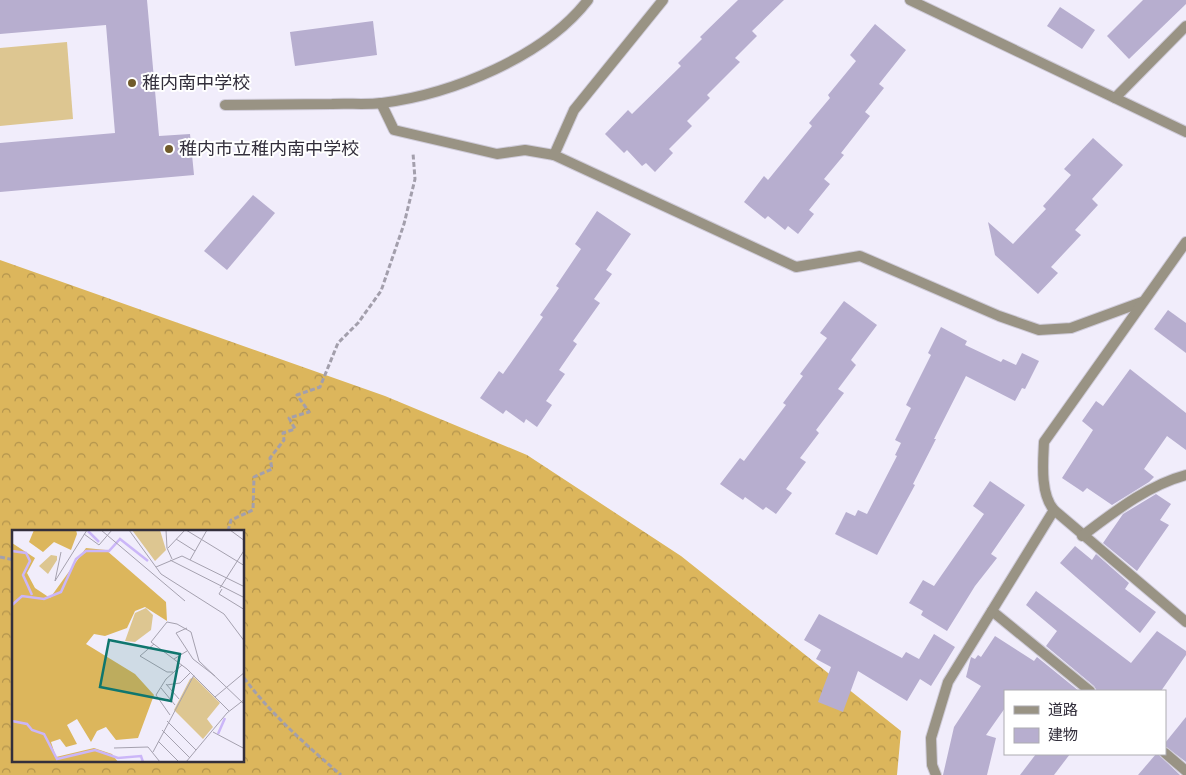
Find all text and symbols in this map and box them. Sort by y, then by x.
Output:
place label: 稚内南中学校 [142,72,250,94]
marker: 稚内南中学校 [126,77,138,89]
place label: 稚内市立稚内南中学校 [179,138,359,160]
marker: 稚内市立稚内南中学校 [163,143,175,155]
inset map [12,530,245,762]
legend [1004,690,1166,755]
text: 道路 [1048,700,1078,719]
text: 建物 [1048,725,1078,744]

